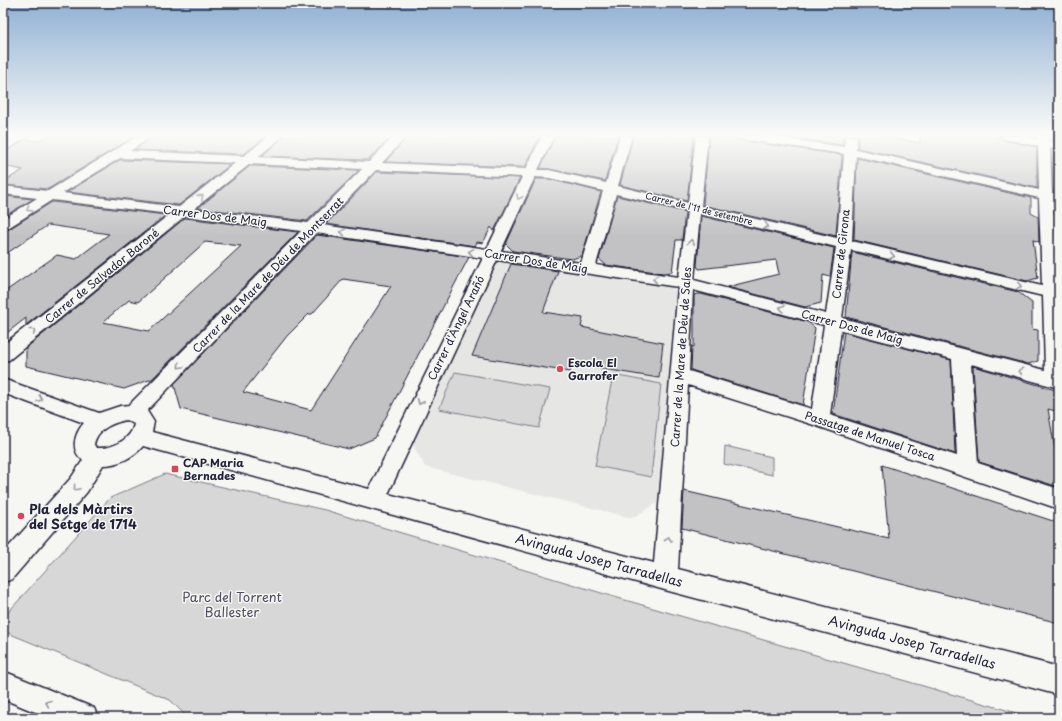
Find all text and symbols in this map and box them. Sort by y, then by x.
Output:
street label: Carrer de l'11 de setembre [644,188,755,228]
street label: Carrer de la Mare de Déu de Montserrat [188,192,348,357]
one-way arrow [516,192,524,200]
one-way arrow [196,195,203,202]
street label: Carrer Dos de Maig [162,201,268,230]
one-way arrow [27,204,34,211]
street label: Carrer de Girona [827,208,854,300]
one-way arrow [763,221,769,229]
street label: Carrer de Salvador Baroné [41,224,162,327]
one-way arrow [340,228,346,237]
one-way arrow [686,239,695,245]
street label: Carrer Dos de Maig [483,244,589,277]
one-way arrow [468,248,474,257]
one-way arrow [889,252,896,260]
street label: Carrer de la Mare de Déu de Sales [666,266,695,448]
street label: Carrer d'Àngel Arañó [423,273,488,383]
one-way arrow [652,275,658,284]
one-way arrow [1016,281,1022,289]
one-way arrow [779,305,785,313]
street label: Carrer Dos de Maig [799,305,905,348]
one-way arrow [29,328,36,335]
place label: Escola El Garrofer [568,354,618,384]
one-way arrow [177,361,184,369]
marker: Escola El Garrofer [555,364,565,374]
one-way arrow [1018,368,1025,376]
one-way arrow [36,394,43,403]
one-way arrow [417,399,425,406]
street label: Passatge de Manuel Tosca [803,406,938,465]
place label: CAP Maria Bernades [183,454,244,484]
marker: CAP Maria Bernades [170,464,180,474]
one-way arrow [74,484,81,491]
place label: Pla dels Màrtirs del Setge de 1714 [29,499,137,533]
marker: Pla dels Màrtirs del Setge de 1714 [16,511,26,521]
street label: Avinguda Josep Tarradellas [513,528,685,591]
one-way arrow [664,536,673,542]
park label: Parc del Torrent Ballester [182,587,282,621]
street label: Avinguda Josep Tarradellas [826,610,998,673]
one-way arrow [45,700,52,708]

